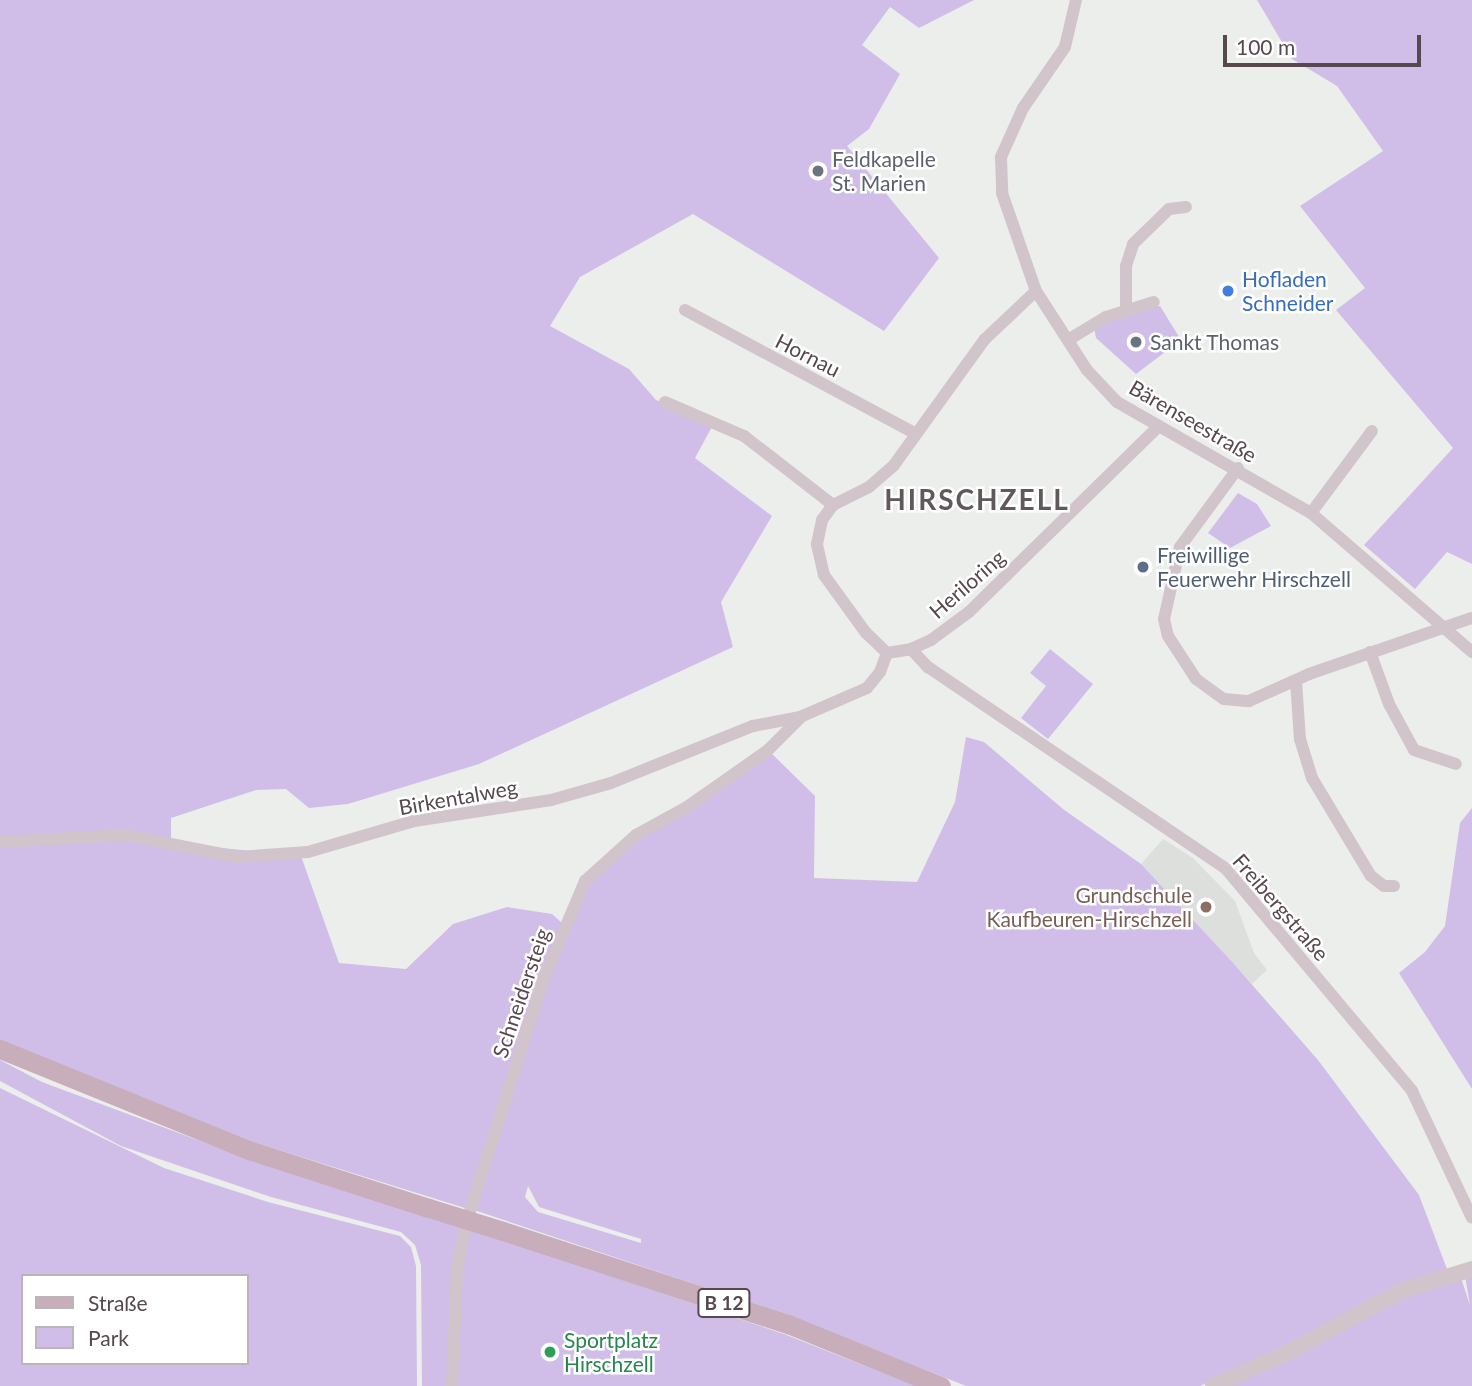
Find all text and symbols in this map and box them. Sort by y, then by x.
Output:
scale bar [1227,21,1425,65]
text: 100 m [1236,34,1295,59]
place label: Feldkapelle St. Marien [832,146,936,196]
marker: Feldkapelle St. Marien [810,163,826,179]
place label: Hofladen Schneider [1242,266,1333,316]
marker: Hofladen Schneider [1220,283,1236,299]
street label: Hornau [771,328,845,382]
place label: Sankt Thomas [1150,329,1280,355]
marker: Sankt Thomas [1128,334,1144,350]
street label: Bärenseestraße [1125,374,1261,468]
district label: HIRSCHZELL [886,482,1068,516]
place label: Freiwillige Feuerwehr Hirschzell [1157,542,1351,592]
street label: Heriloring [924,544,1010,624]
marker: Freiwillige Feuerwehr Hirschzell [1135,559,1151,575]
street label: Birkentalweg [397,774,519,820]
street label: Freibergstraße [1228,848,1334,966]
place label: Grundschule Kaufbeuren-Hirschzell [987,882,1192,932]
marker: Grundschule Kaufbeuren-Hirschzell [1198,899,1214,915]
street label: Schneidersteig [487,925,555,1061]
legend [21,1274,248,1365]
road number: B 12 [696,1288,752,1318]
text: Straße [88,1290,148,1315]
text: Park [88,1325,129,1350]
place label: Sportplatz Hirschzell [564,1327,658,1377]
marker: Sportplatz Hirschzell [542,1344,558,1360]

